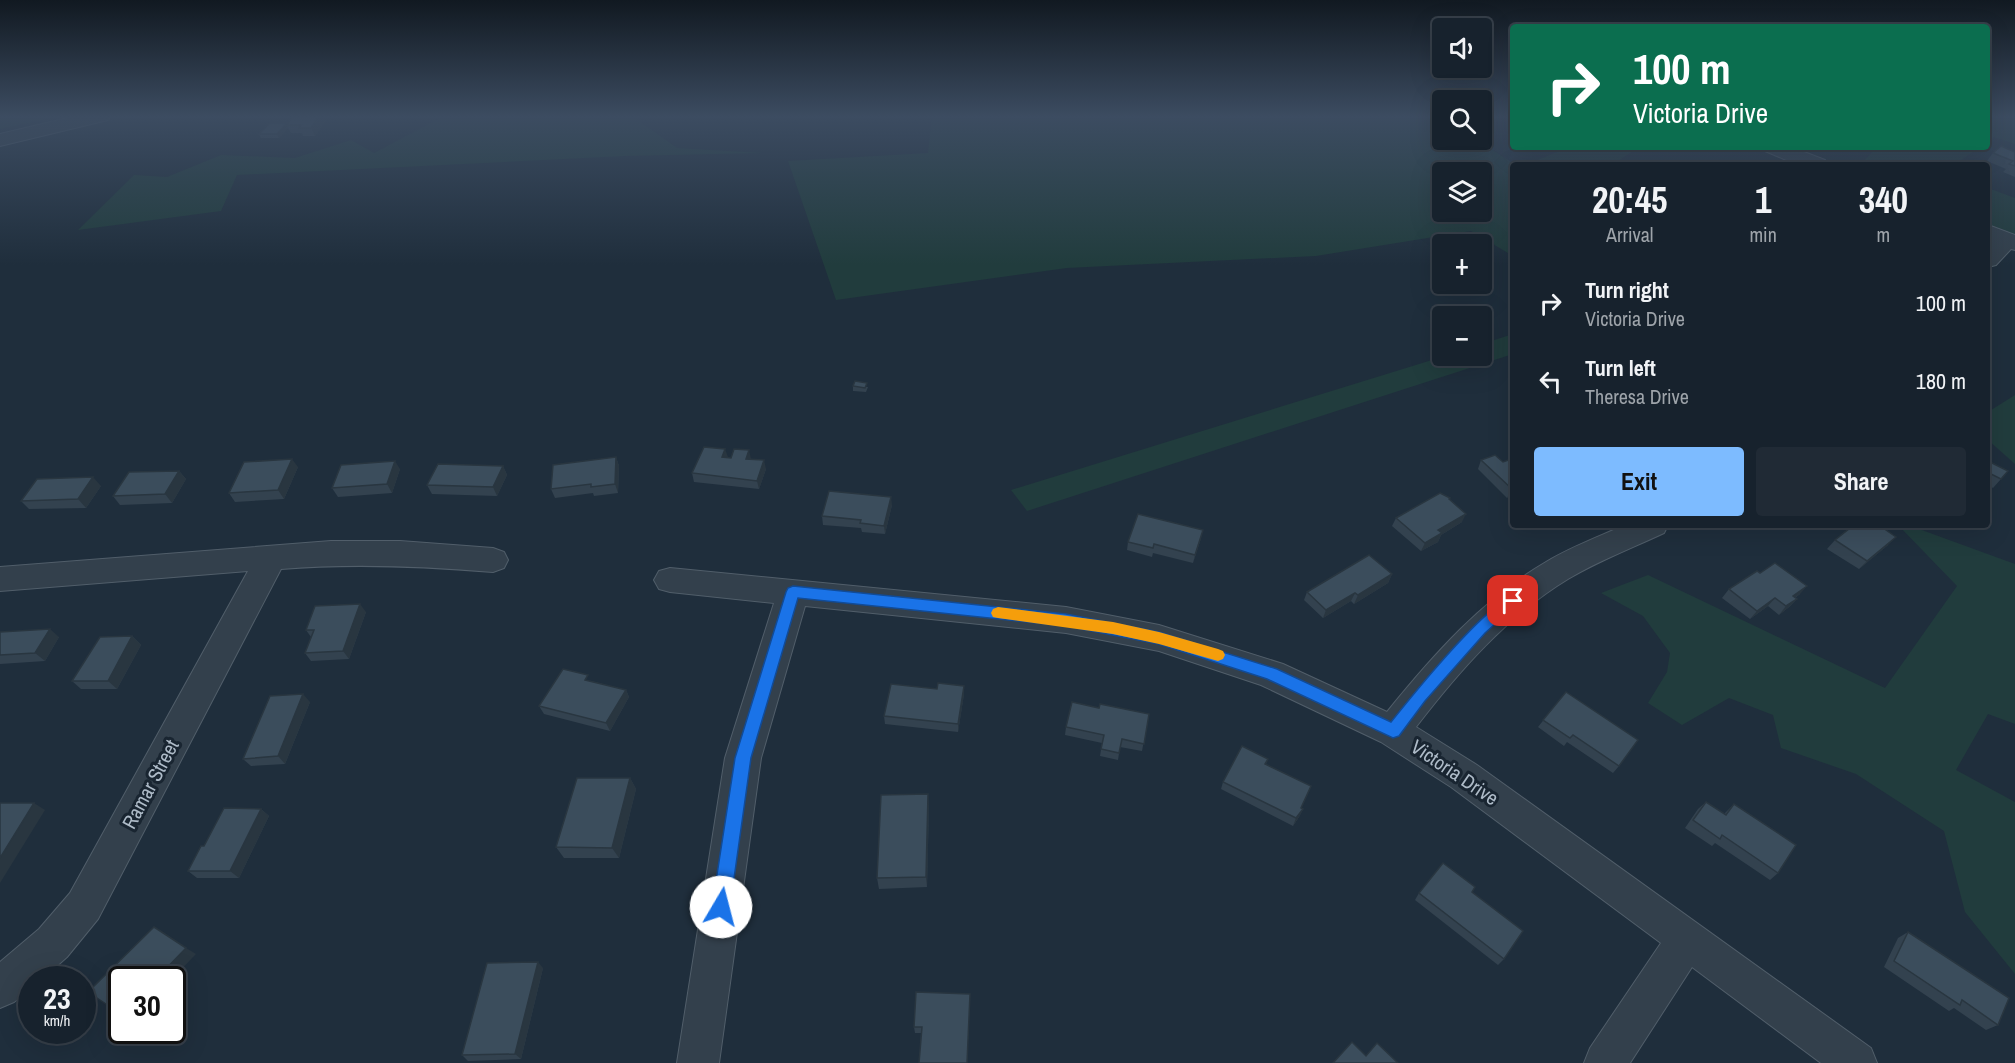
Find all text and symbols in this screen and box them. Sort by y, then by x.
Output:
map controls [1432,18,1492,366]
button: sound [1432,18,1492,78]
text: 100 m [1633,41,1731,97]
icon: right [1534,48,1612,126]
button: search [1432,90,1492,150]
text: Victoria Drive [1633,95,1768,131]
button: layers [1432,162,1492,222]
text: 20:45 [1592,176,1667,224]
text: 1 [1755,176,1771,224]
text: 340 [1859,176,1908,224]
text: Arrival [1606,221,1653,248]
text: min [1749,221,1777,248]
text: m [1877,221,1890,248]
button: + [1432,234,1492,294]
text: Turn right [1585,275,1669,305]
icon: right [1534,287,1567,320]
text: 100 m [1916,288,1966,318]
text: Victoria Drive [1585,305,1685,332]
button: − [1432,306,1492,366]
text: Turn left [1585,353,1656,383]
icon: left [1534,365,1567,398]
text: 180 m [1916,366,1966,396]
text: Theresa Drive [1585,383,1689,410]
button: Exit [1534,447,1744,516]
button: Share [1756,447,1966,516]
pin [1487,575,1538,626]
icon: arrive [1496,584,1529,617]
street label: Victoria Drive [1406,733,1504,811]
street label: Ramar Street [115,734,185,833]
position arrow [689,875,753,939]
speed limit sign: 30 [108,966,186,1044]
text: 23 [43,978,71,1018]
text: km/h [44,1010,70,1031]

